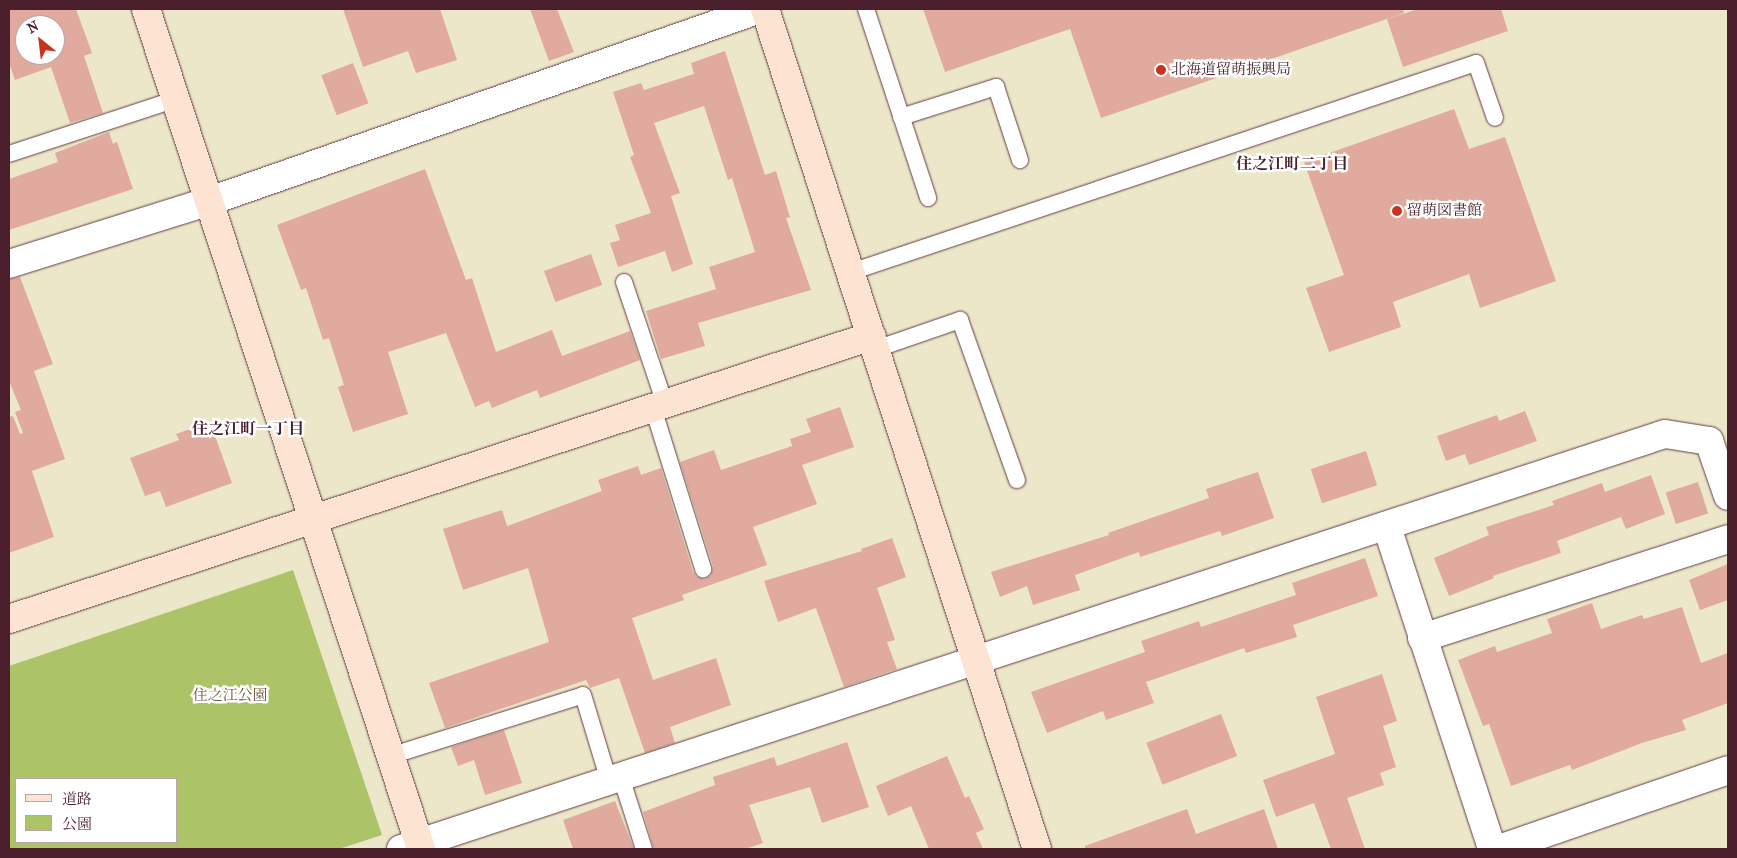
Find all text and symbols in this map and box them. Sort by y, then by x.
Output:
north arrow [15,15,65,65]
text: N [24,17,42,37]
place label: 北海道留萌振興局 [1171,61,1291,79]
marker: 北海道留萌振興局 [1155,64,1167,76]
district label: 住之江町二丁目 [1236,154,1348,174]
place label: 留萌図書館 [1407,202,1482,220]
marker: 留萌図書館 [1391,205,1403,217]
district label: 住之江町一丁目 [192,419,304,439]
park label: 住之江公園 [193,687,267,705]
legend [15,778,178,843]
text: 道路 [62,790,92,808]
text: 公園 [62,815,92,833]

